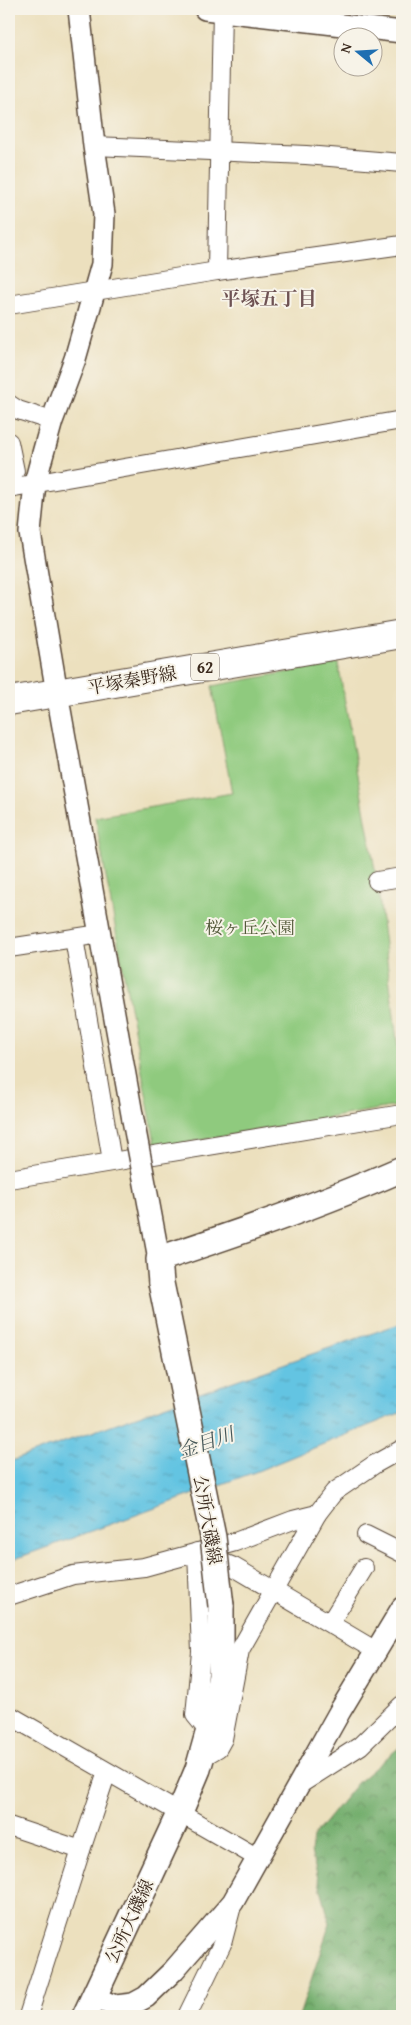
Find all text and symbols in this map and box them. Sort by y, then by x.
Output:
north arrow [334,28,384,78]
text: N [335,40,357,56]
district label: 平塚五丁目 [221,284,317,312]
road number: 62 [191,654,219,680]
street label: 平塚秦野線 [85,659,179,701]
park label: 桜ヶ丘公園 [205,914,295,941]
water label: 金目川 [174,1419,239,1465]
street label: 公所大磯線 [187,1473,229,1567]
street label: 公所大磯線 [98,1875,160,1967]

